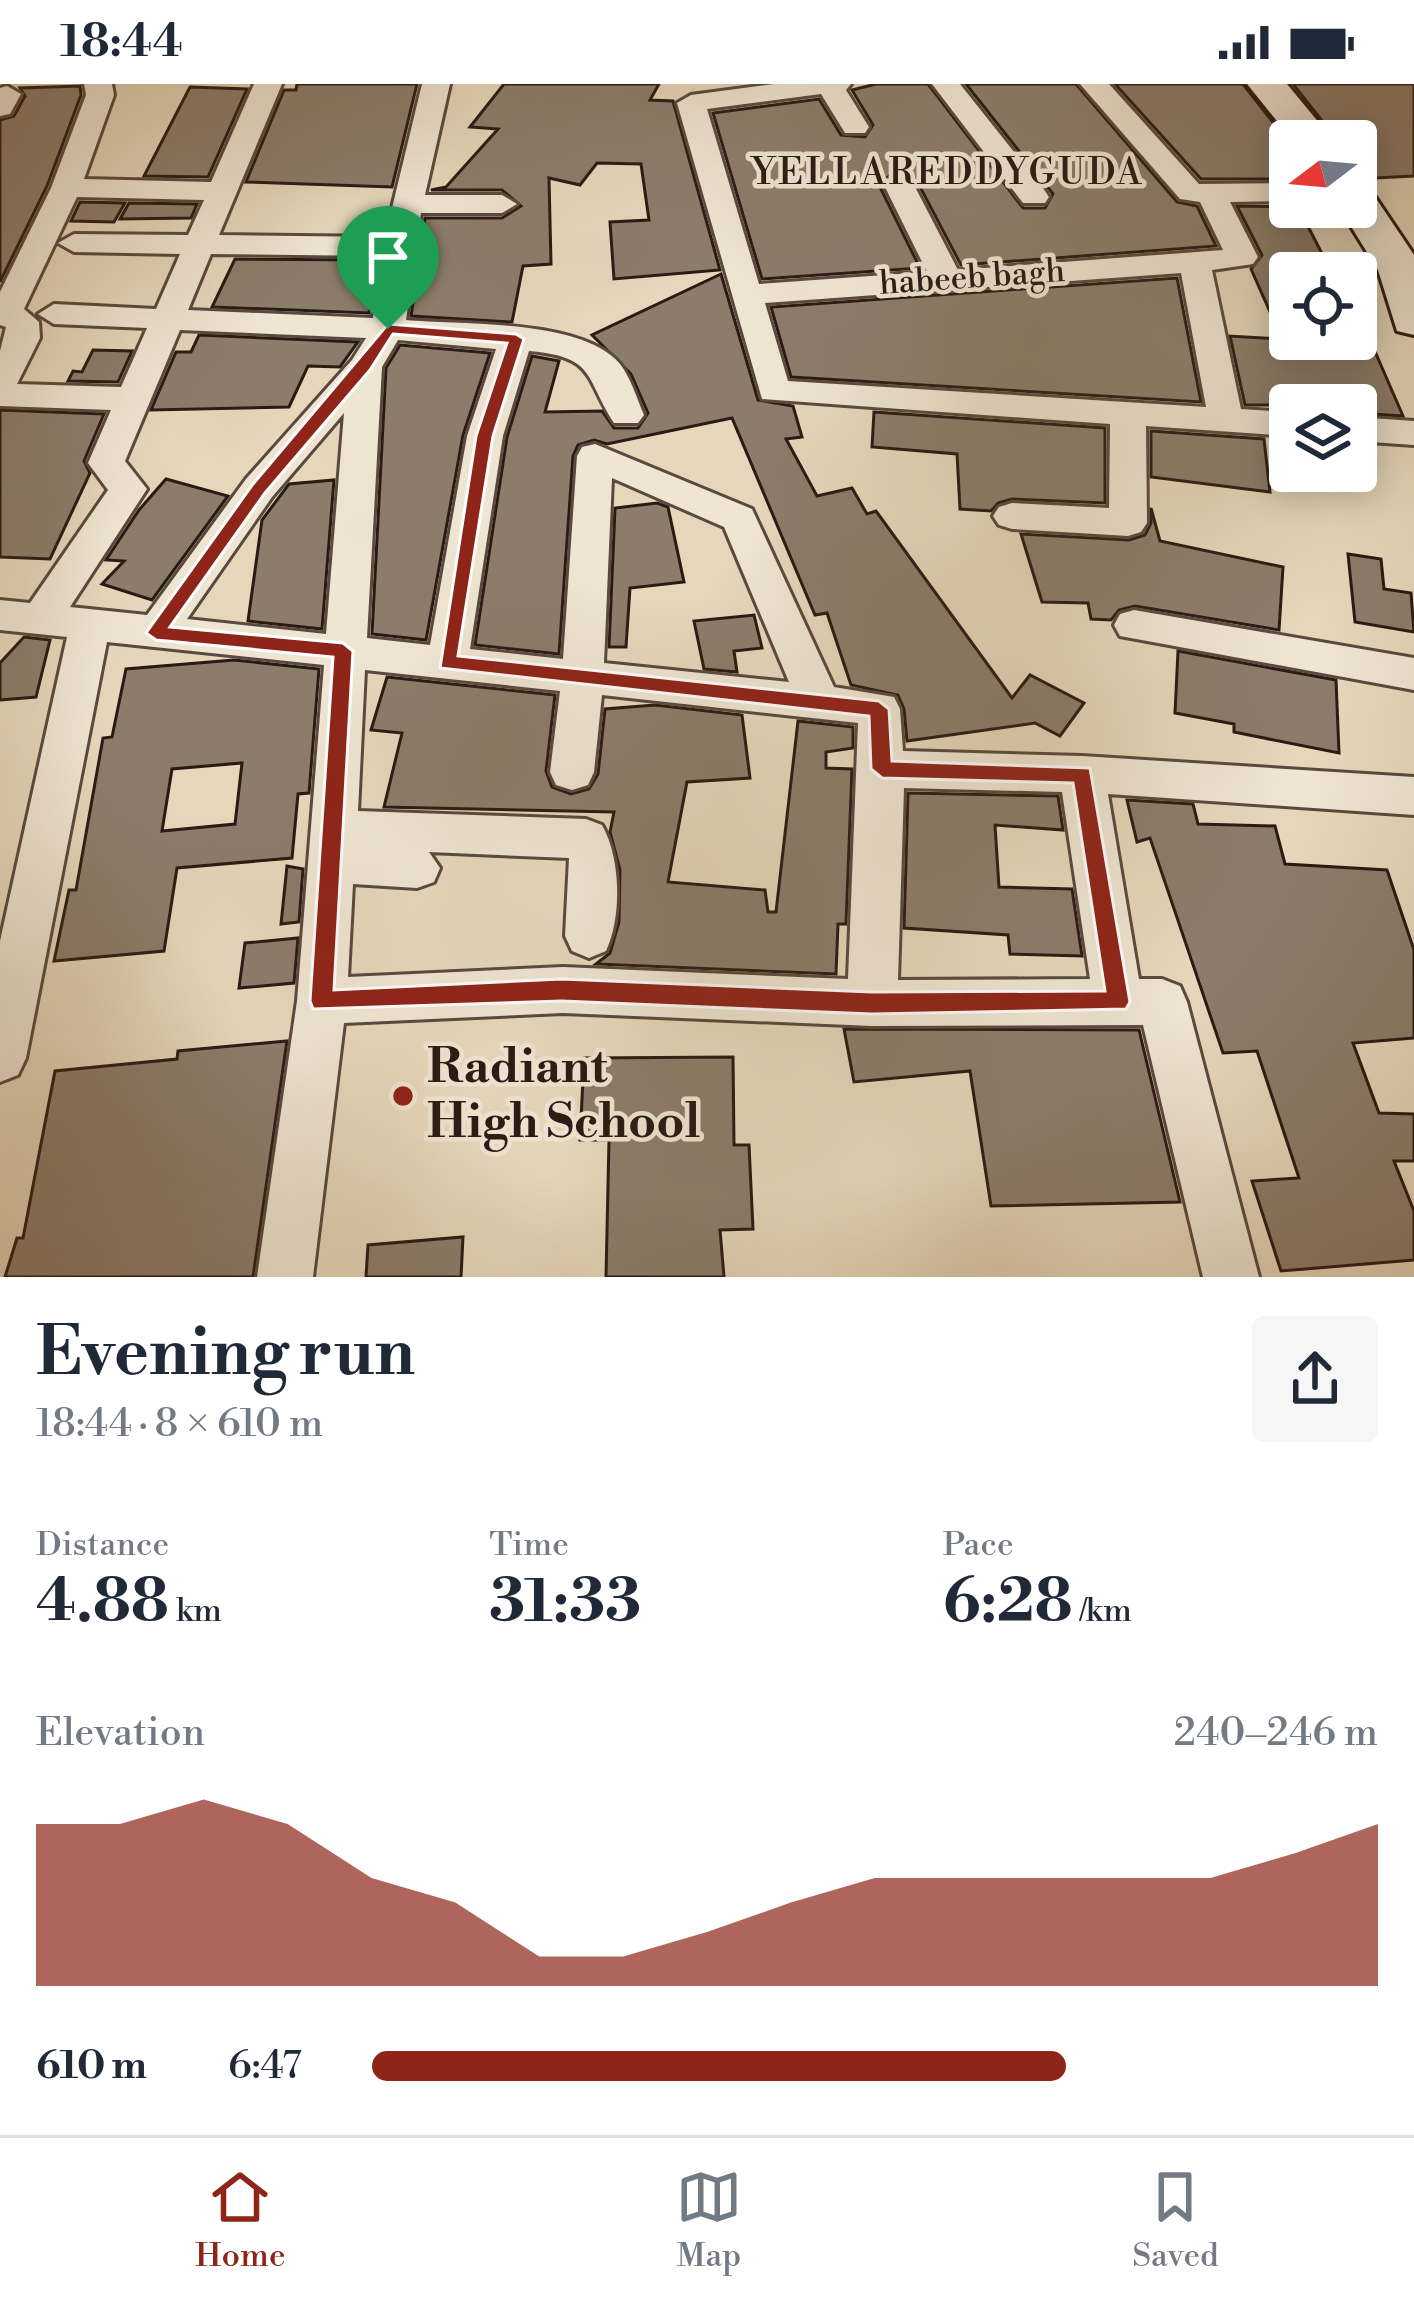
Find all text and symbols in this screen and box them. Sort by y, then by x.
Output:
text: 18:44 [60,14,183,71]
north arrow [1269,120,1377,228]
map controls [1269,120,1377,492]
district label: YELLAREDDYGUDA [750,151,1144,196]
pin [337,206,439,329]
icon: arrive [355,224,421,290]
street label: habeeb bagh [878,251,1066,305]
button: locate [1269,252,1377,360]
button: layers [1269,384,1377,492]
place label: Radiant High School [427,1038,701,1153]
marker: Radiant High School [390,1083,416,1109]
text: Evening run [36,1313,415,1396]
button: share [1252,1316,1378,1442]
text: 18:44 · 8 × 610 m [36,1400,323,1449]
text: Distance [36,1525,169,1566]
text: Time [489,1525,569,1566]
text: Pace [943,1525,1014,1566]
text: 4.88 [36,1566,169,1641]
text: 31:33 [489,1566,642,1641]
text: 6:28 [943,1566,1073,1641]
text: km [169,1591,222,1632]
text: /km [1073,1591,1132,1632]
text: Elevation [36,1709,205,1758]
text: 240–246 m [1174,1709,1378,1758]
text: 610 m [36,2042,147,2091]
text: 6:47 [228,2042,302,2091]
tab: Home [195,2164,286,2277]
tab: Map [676,2164,742,2277]
tab: Saved [1132,2164,1219,2277]

